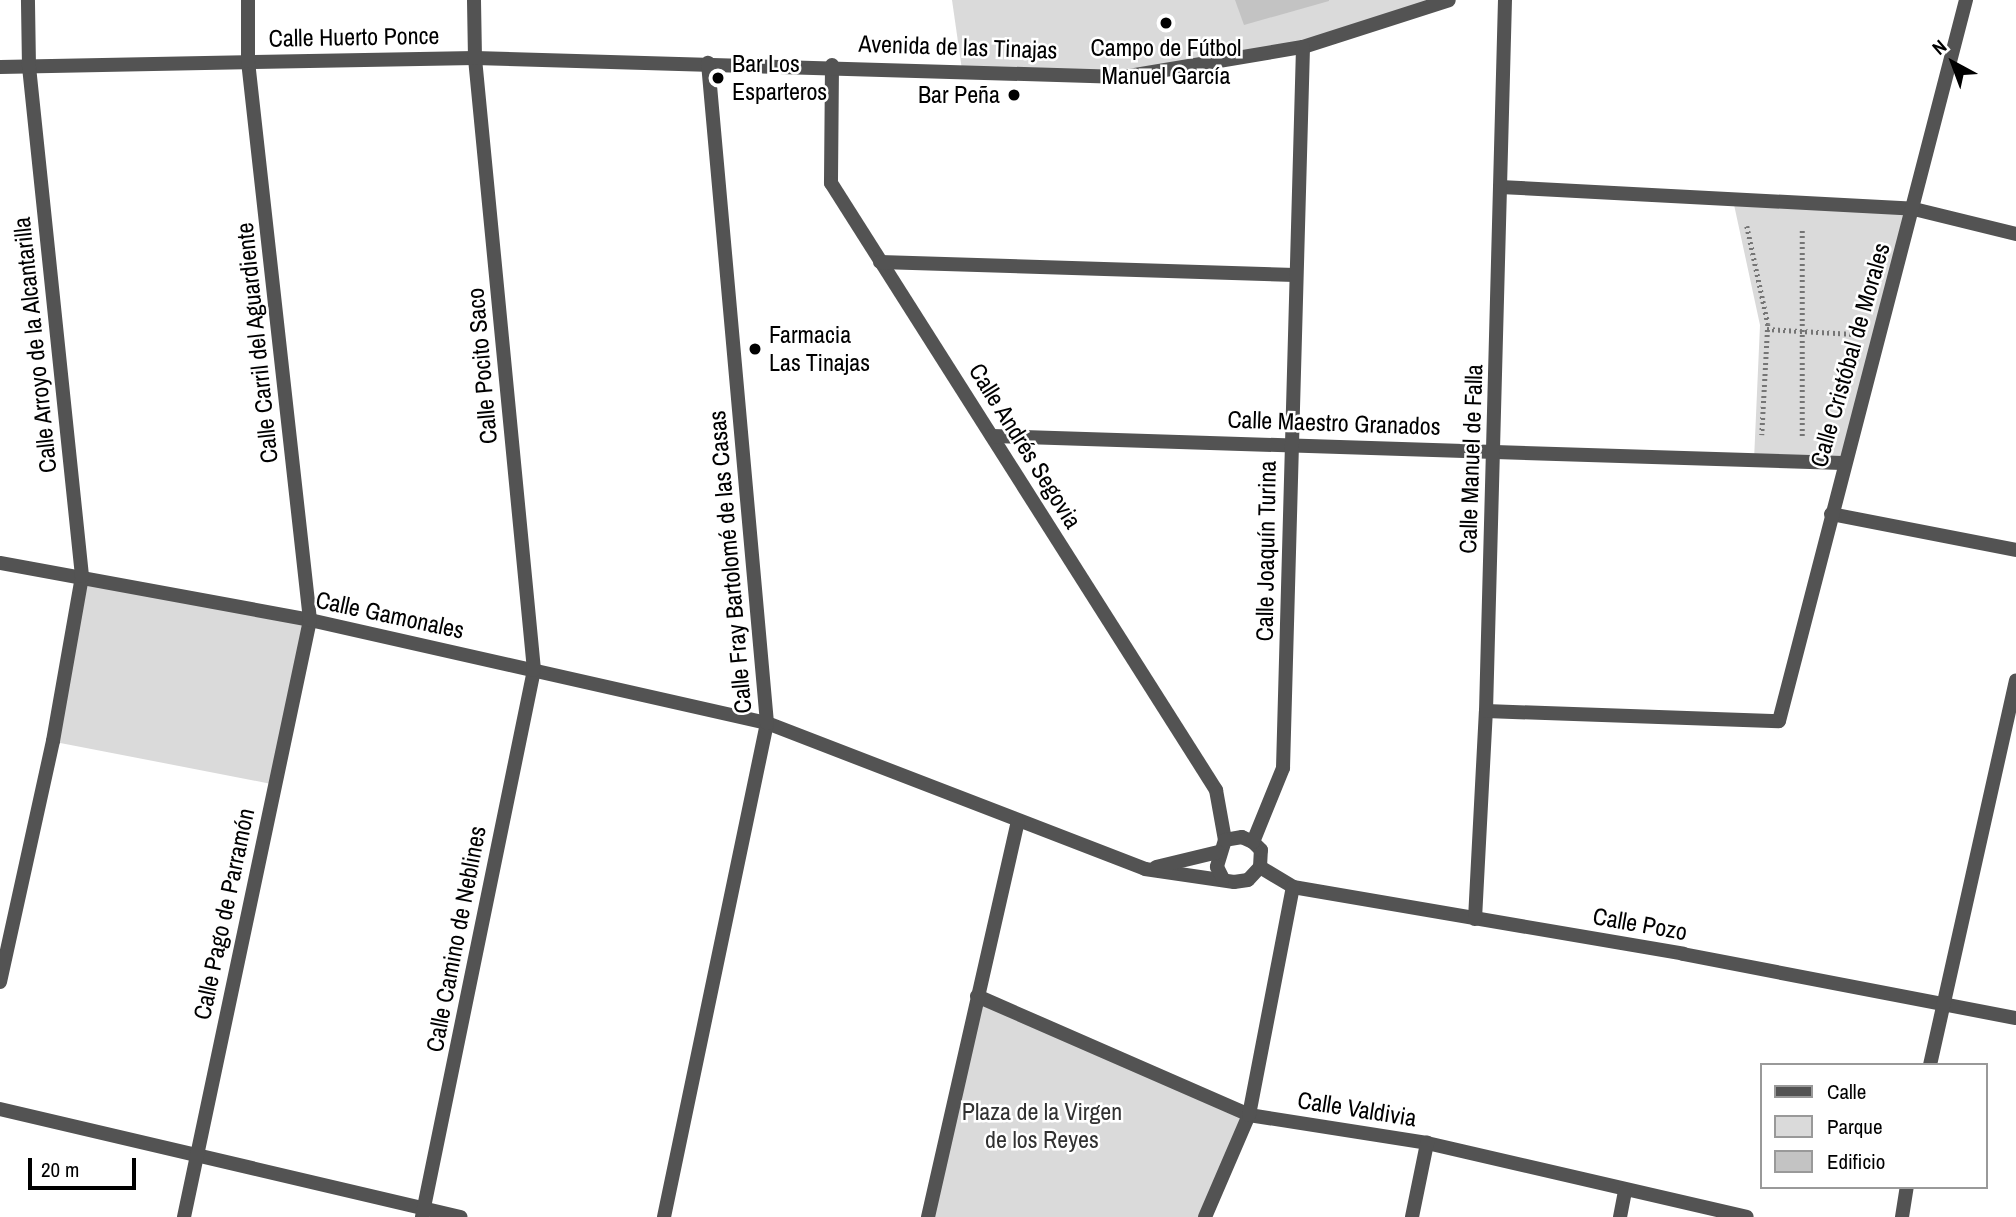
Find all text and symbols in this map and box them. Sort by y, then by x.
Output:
marker: Campo de Fútbol Manuel García [1158,15,1174,31]
street label: Calle Huerto Ponce [268,21,440,53]
north arrow [1918,28,1988,98]
street label: Avenida de las Tinajas [858,29,1058,65]
place label: Campo de Fútbol Manuel García [1091,34,1241,90]
text: N [1926,34,1952,61]
place label: Bar Los Esparteros [732,50,827,106]
marker: Bar Los Esparteros [710,70,726,86]
place label: Bar Peña [918,81,1000,109]
marker: Bar Peña [1006,87,1022,103]
street label: Calle Arroyo de la Alcantarilla [7,215,63,475]
street label: Calle Carril del Aguardiente [230,221,284,465]
street label: Calle Cristóbal de Morales [1804,240,1896,470]
street label: Calle Pocito Saco [461,287,503,445]
place label: Farmacia Las Tinajas [769,321,870,377]
marker: Farmacia Las Tinajas [747,341,763,357]
street label: Calle Andrés Segovia [962,358,1088,534]
street label: Calle Manuel de Falla [1453,364,1489,554]
street label: Calle Maestro Granados [1227,405,1441,441]
street label: Calle Fray Bartolomé de las Casas [702,409,758,715]
street label: Calle Joaquín Turina [1250,460,1282,642]
street label: Calle Gamonales [313,585,467,645]
street label: Calle Pago de Parramón [188,806,260,1022]
street label: Calle Camino de Neblines [420,824,492,1054]
street label: Calle Pozo [1591,902,1689,946]
legend [1760,1063,1988,1189]
text: Calle [1827,1077,1866,1106]
street label: Calle Valdivia [1295,1085,1419,1133]
park label: Plaza de la Virgen de los Reyes [962,1098,1122,1154]
text: Parque [1827,1112,1883,1141]
scale bar [32,1144,140,1188]
text: Edificio [1827,1147,1885,1176]
text: 20 m [41,1155,79,1184]

